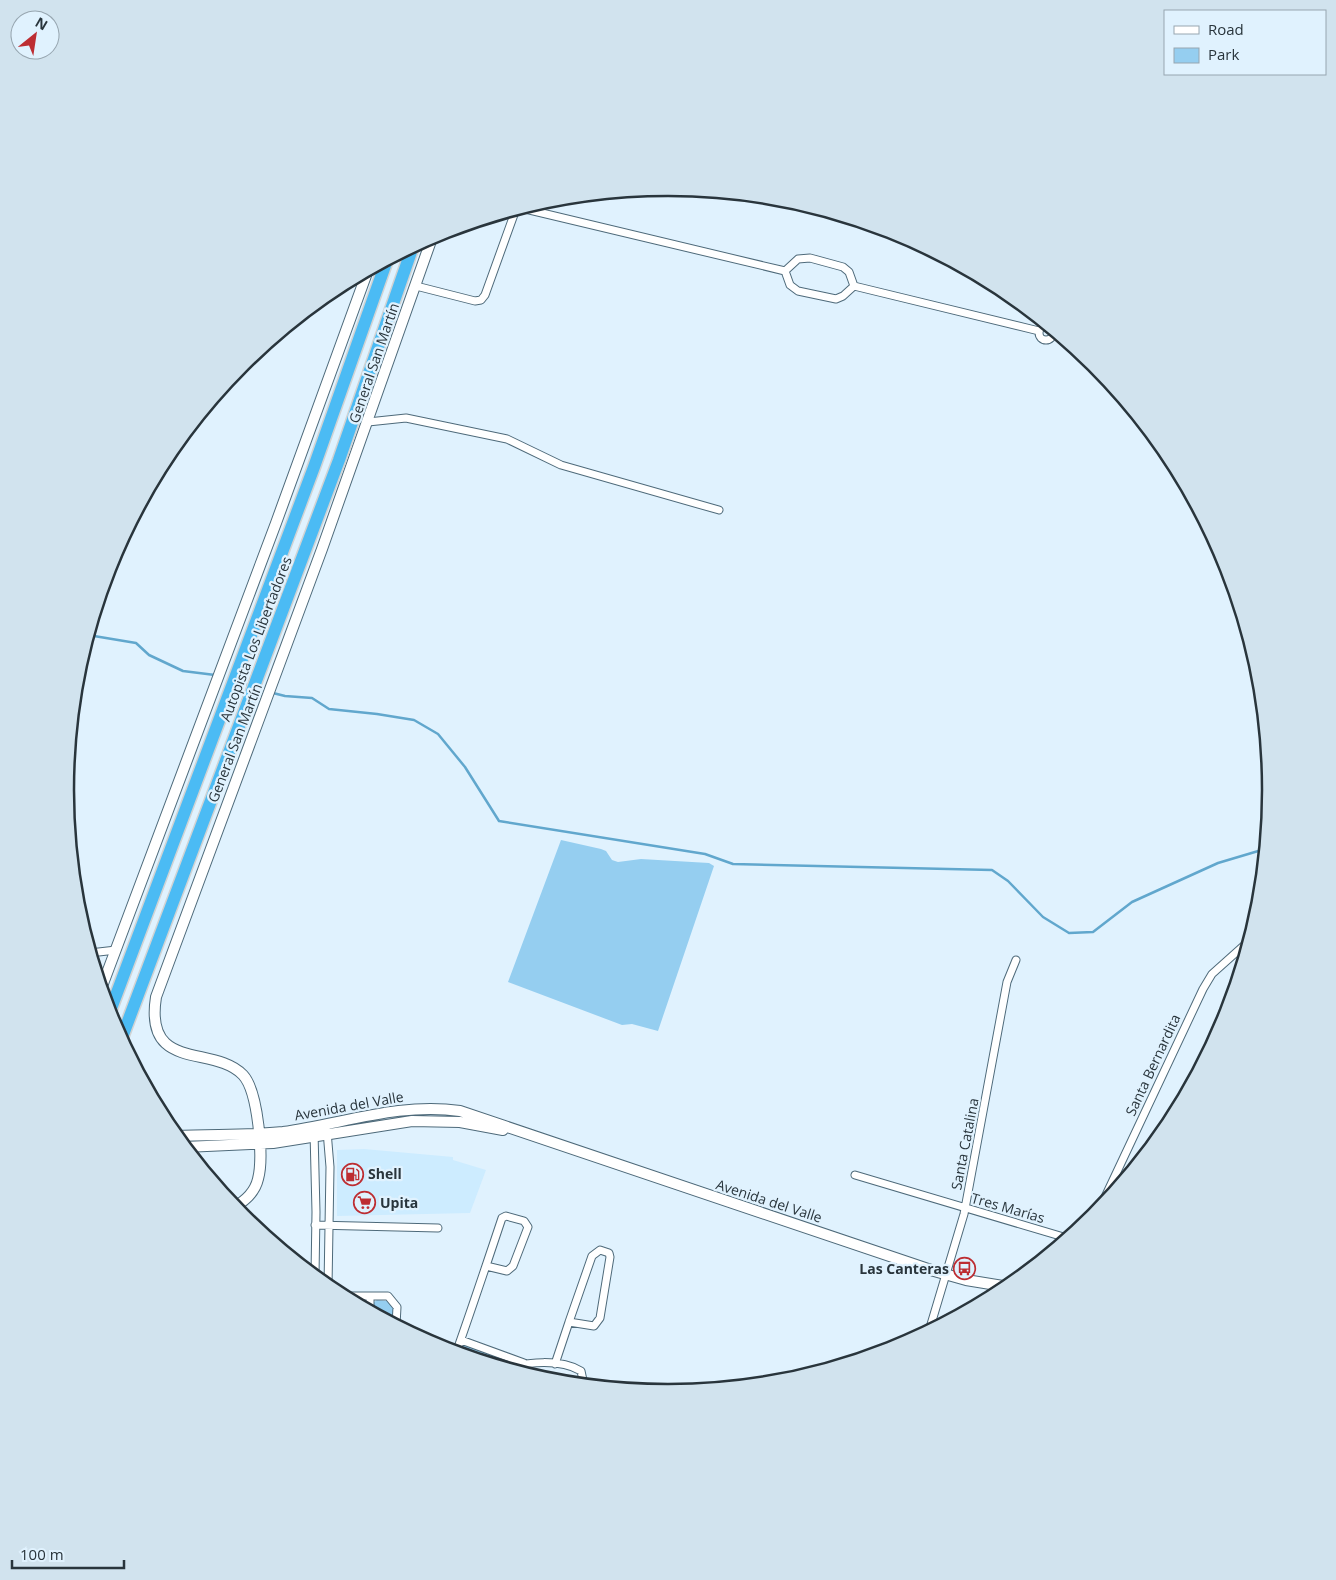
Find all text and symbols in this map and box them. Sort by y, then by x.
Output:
north arrow [10,10,60,60]
legend [1164,10,1326,75]
text: N [32,12,51,34]
text: Road [1208,19,1244,39]
text: Park [1208,44,1239,64]
street label: General San Martín [344,300,403,426]
street label: Autopista Los Libertadores [215,553,296,724]
street label: General San Martín [203,681,266,805]
street label: Santa Bernardita [1121,1011,1184,1119]
street label: Avenida del Valle [293,1087,405,1124]
street label: Santa Catalina [946,1096,983,1191]
fuel station icon: Shell [340,1162,364,1186]
place label: Shell [368,1164,402,1183]
street label: Avenida del Valle [714,1174,825,1227]
street label: Tres Marías [969,1188,1047,1227]
supermarket icon: Upita [352,1191,376,1215]
place label: Upita [380,1193,418,1212]
bus stop icon: Las Canteras [953,1257,977,1281]
place label: Las Canteras [859,1259,949,1278]
scale bar [12,1538,125,1570]
text: 100 m [20,1544,64,1564]

